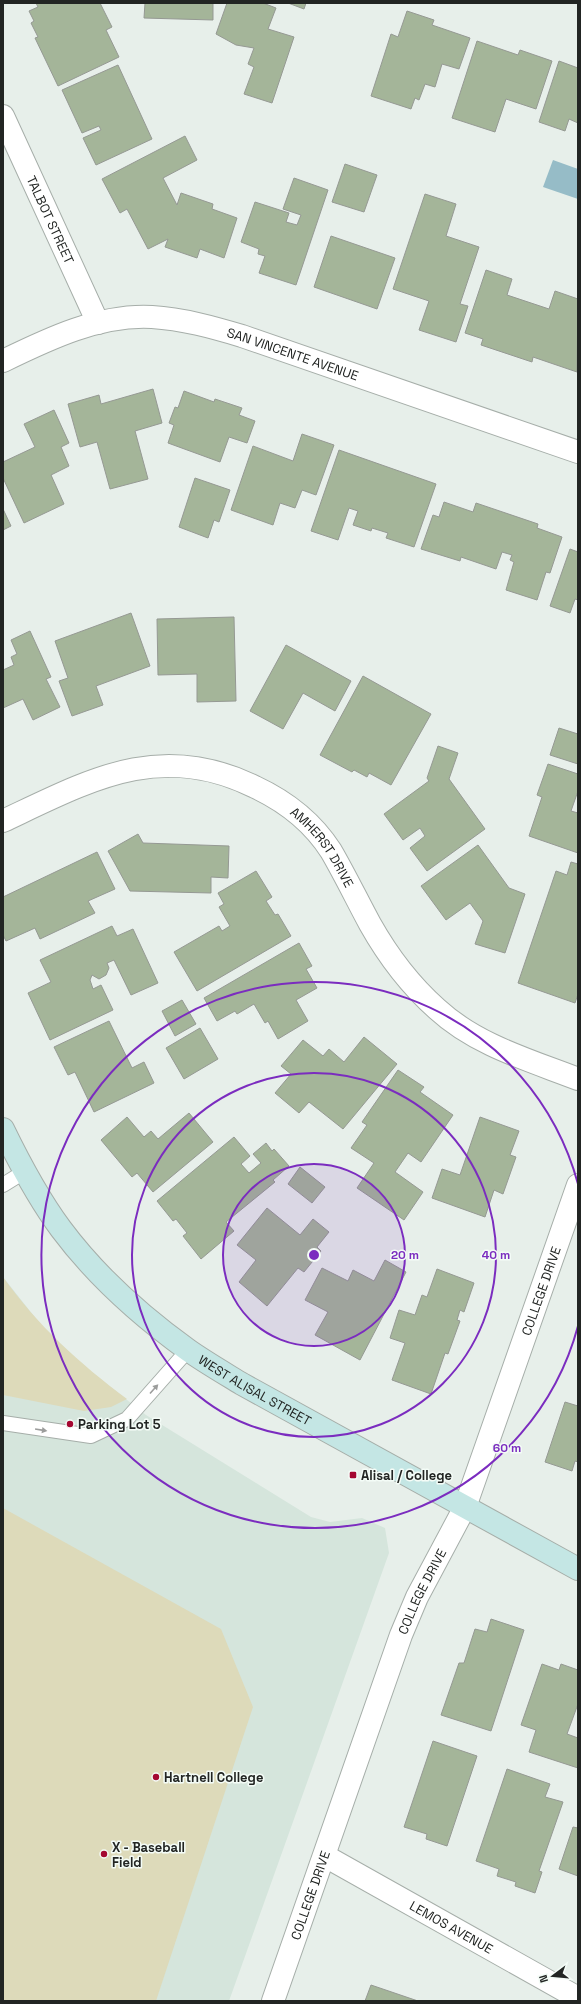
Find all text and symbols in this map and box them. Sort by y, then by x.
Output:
street label: TALBOT STREET [23,173,78,267]
street label: SAN VINCENTE AVENUE [225,324,361,384]
street label: AMHERST DRIVE [287,803,358,890]
street label: COLLEGE DRIVE [517,1244,564,1338]
text: 20 m [391,1247,419,1263]
text: 40 m [482,1247,510,1263]
centre of rings [307,1248,321,1262]
street label: WEST ALISAL STREET [195,1351,315,1429]
one-way arrow [149,1384,158,1394]
place label: Parking Lot 5 [78,1416,161,1433]
marker: Parking Lot 5 [65,1419,75,1429]
one-way arrow [35,1427,48,1433]
text: 60 m [493,1440,521,1456]
place label: Alisal / College [361,1467,452,1484]
marker: Alisal / College [348,1470,358,1480]
street label: COLLEGE DRIVE [394,1546,450,1637]
place label: Hartnell College [164,1769,263,1786]
marker: Hartnell College [151,1772,161,1782]
place label: X - Baseball Field [112,1839,185,1871]
street label: COLLEGE DRIVE [287,1848,333,1942]
marker: X - Baseball Field [99,1849,109,1859]
street label: LEMOS AVENUE [407,1897,496,1957]
north arrow [533,1956,573,1996]
text: N [536,1973,551,1984]

